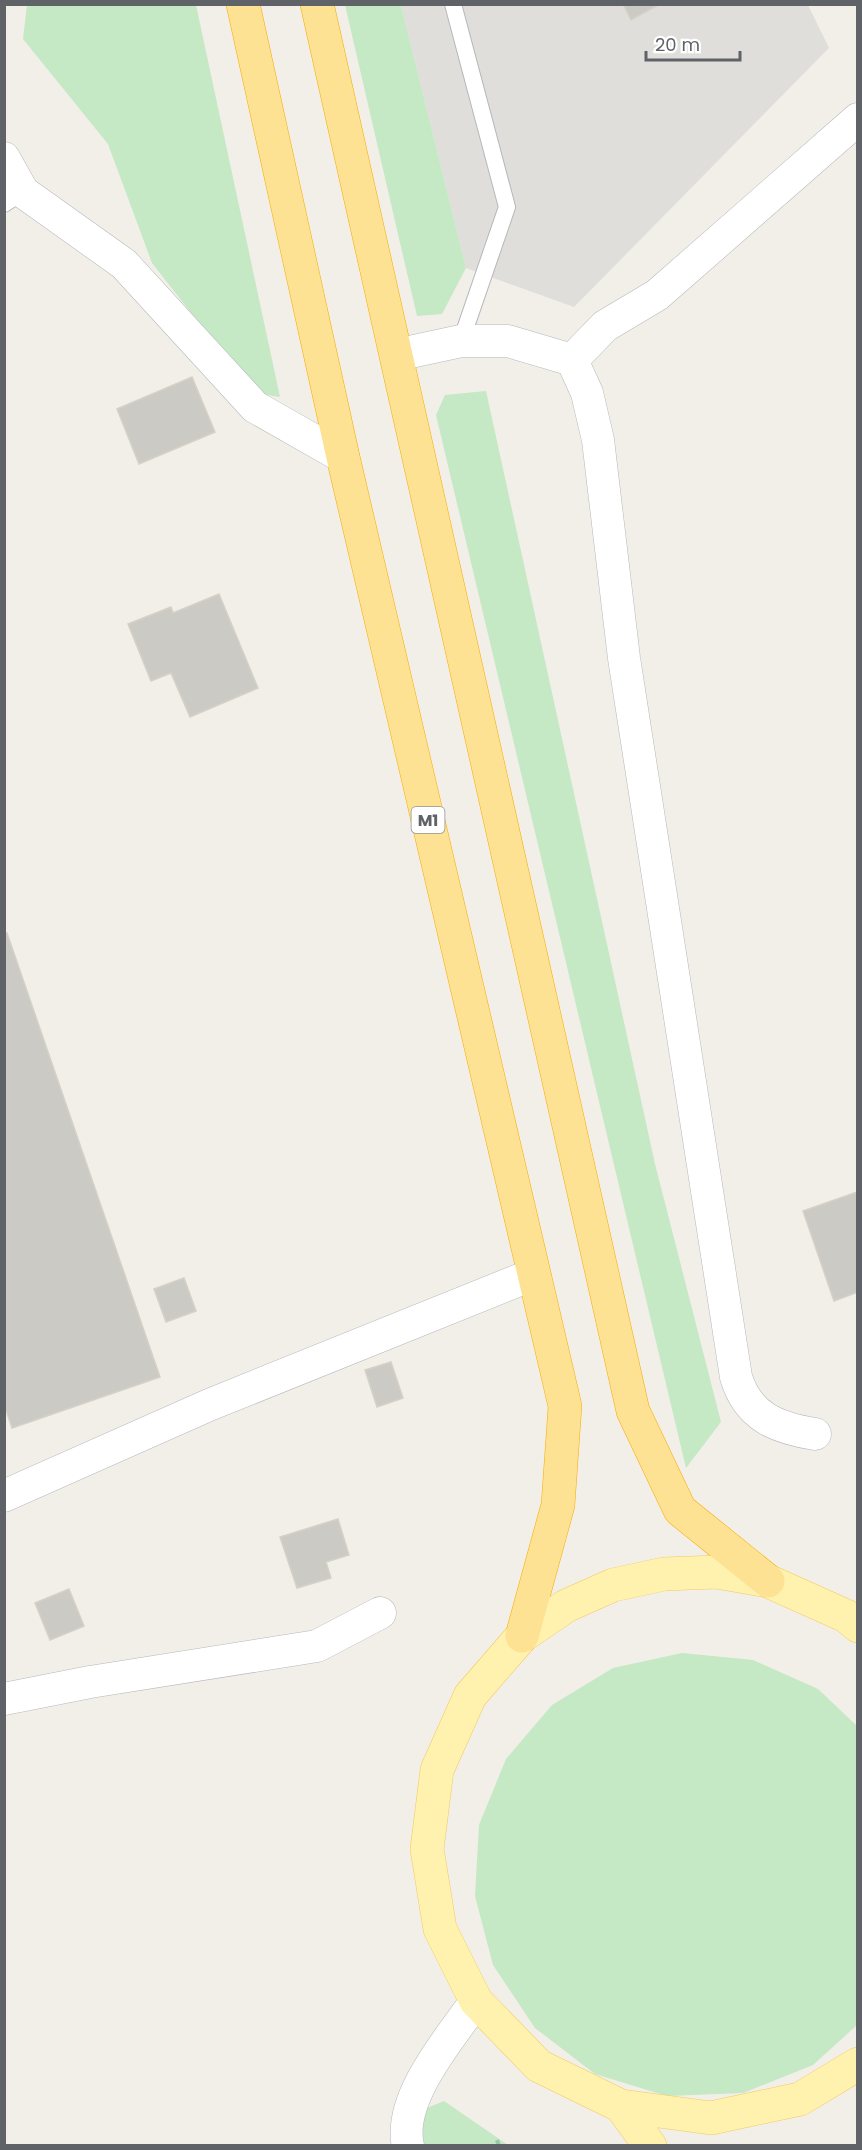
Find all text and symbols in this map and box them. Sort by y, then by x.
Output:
scale bar [646,24,740,62]
text: 20 m [655,32,700,57]
road number: M1 [412,807,444,833]

